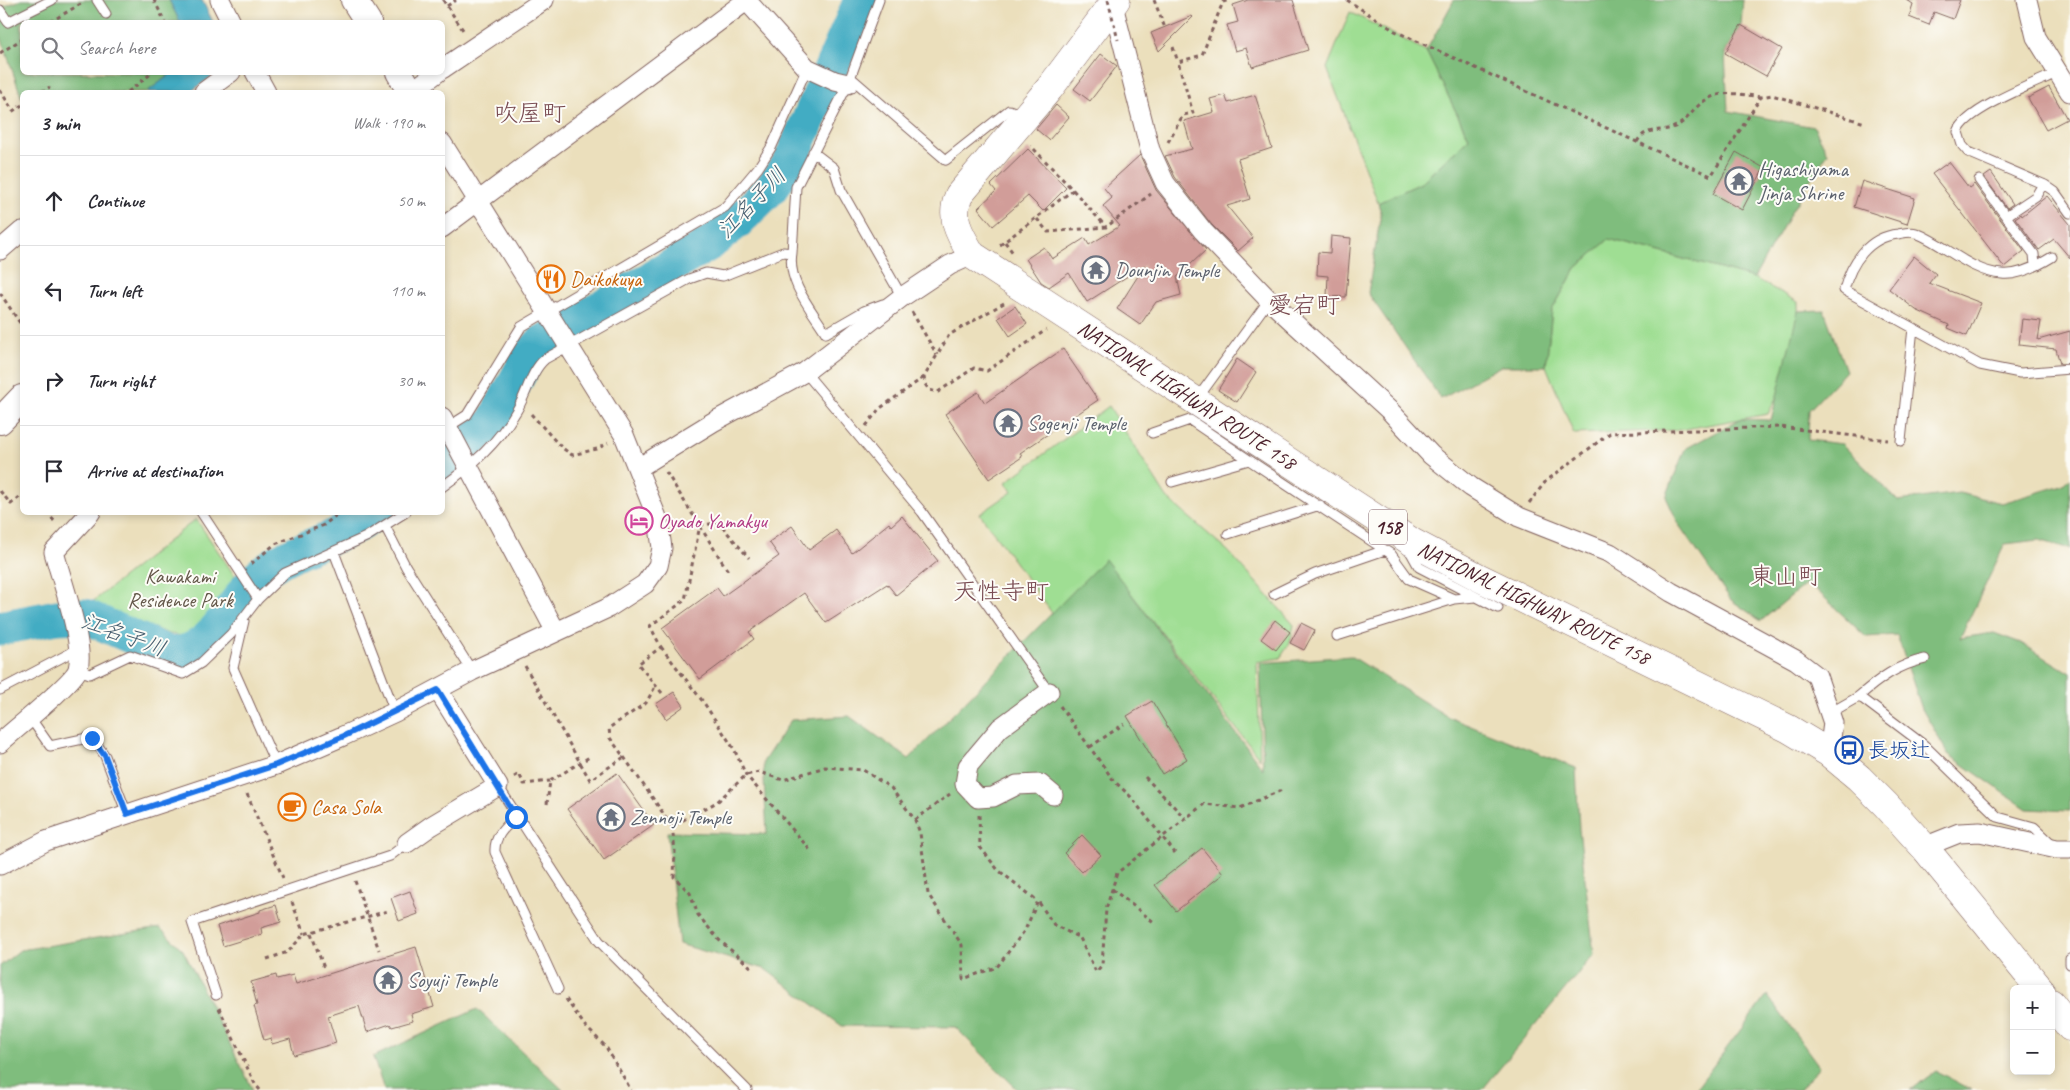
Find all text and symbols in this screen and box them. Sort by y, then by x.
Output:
search box [20,20,445,75]
icon: search [38,34,66,62]
text: Search here [78,36,155,60]
district label: 吹屋町 [494,98,566,128]
text: 3 min [40,110,80,136]
text: Walk · 190 m [353,113,425,133]
place label: Higashiyama Jinja Shrine [1757,156,1849,206]
water label: 江名子川 [711,161,792,244]
temple icon: Higashiyama Jinja Shrine [1724,166,1754,196]
icon: ahead [40,187,68,215]
text: Continue [87,189,144,213]
text: 50 m [398,191,425,211]
temple icon: Dounjin Temple [1081,255,1111,285]
place label: Dounjin Temple [1115,257,1221,283]
restaurant icon: Daikokuya [536,264,566,294]
place label: Daikokuya [570,266,643,292]
icon: left [40,277,68,305]
text: Turn left [87,279,142,303]
text: 110 m [391,281,425,301]
district label: 愛宕町 [1268,290,1340,320]
street label: NATIONAL HIGHWAY ROUTE 158 [1073,315,1303,477]
icon: right [40,367,68,395]
text: Turn right [87,369,154,393]
text: 30 m [398,371,425,391]
temple icon: Sogenji Temple [993,408,1023,438]
place label: Sogenji Temple [1027,410,1127,436]
icon: arrive [40,457,68,485]
text: Arrive at destination [87,459,223,483]
hotel icon: Oyado Yamakyu [624,506,654,536]
place label: Oyado Yamakyu [658,508,768,534]
road number: 158 [1369,510,1407,544]
street label: NATIONAL HIGHWAY ROUTE 158 [1414,535,1657,672]
district label: 東山町 [1750,561,1822,591]
park label: Kawakami Residence Park [127,563,234,613]
district label: 天性寺町 [953,576,1049,606]
water label: 江名子川 [78,607,170,663]
route end [81,727,104,750]
bus stop icon: 長坂辻 [1834,735,1864,765]
place label: 長坂辻 [1868,737,1931,763]
cafe icon: Casa Sola [277,792,307,822]
place label: Casa Sola [311,794,383,820]
temple icon: Zennoji Temple [596,802,626,832]
place label: Zennoji Temple [630,804,732,830]
route start [505,806,528,829]
temple icon: Soyuji Temple [373,965,403,995]
place label: Soyuji Temple [407,967,498,993]
map controls [2010,985,2055,1075]
button: + [2010,985,2055,1030]
button: − [2010,1030,2055,1075]

